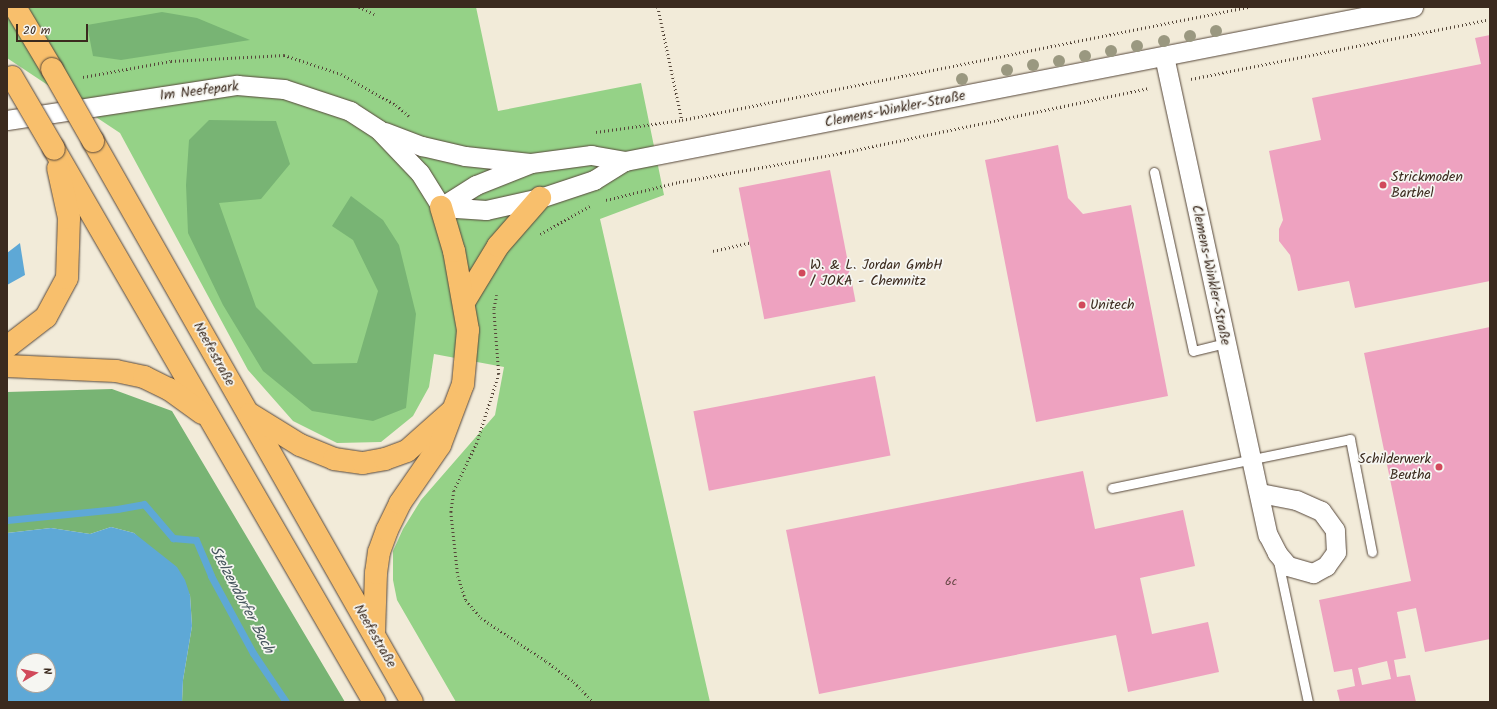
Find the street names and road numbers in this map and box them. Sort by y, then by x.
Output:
street label: Im Neefepark [159,78,239,104]
street label: Clemens-Winkler-Straße [823,87,967,131]
street label: Clemens-Winkler-Straße [1188,203,1234,347]
street label: Neefestraße [190,319,238,389]
street label: Neefestraße [350,601,400,671]

